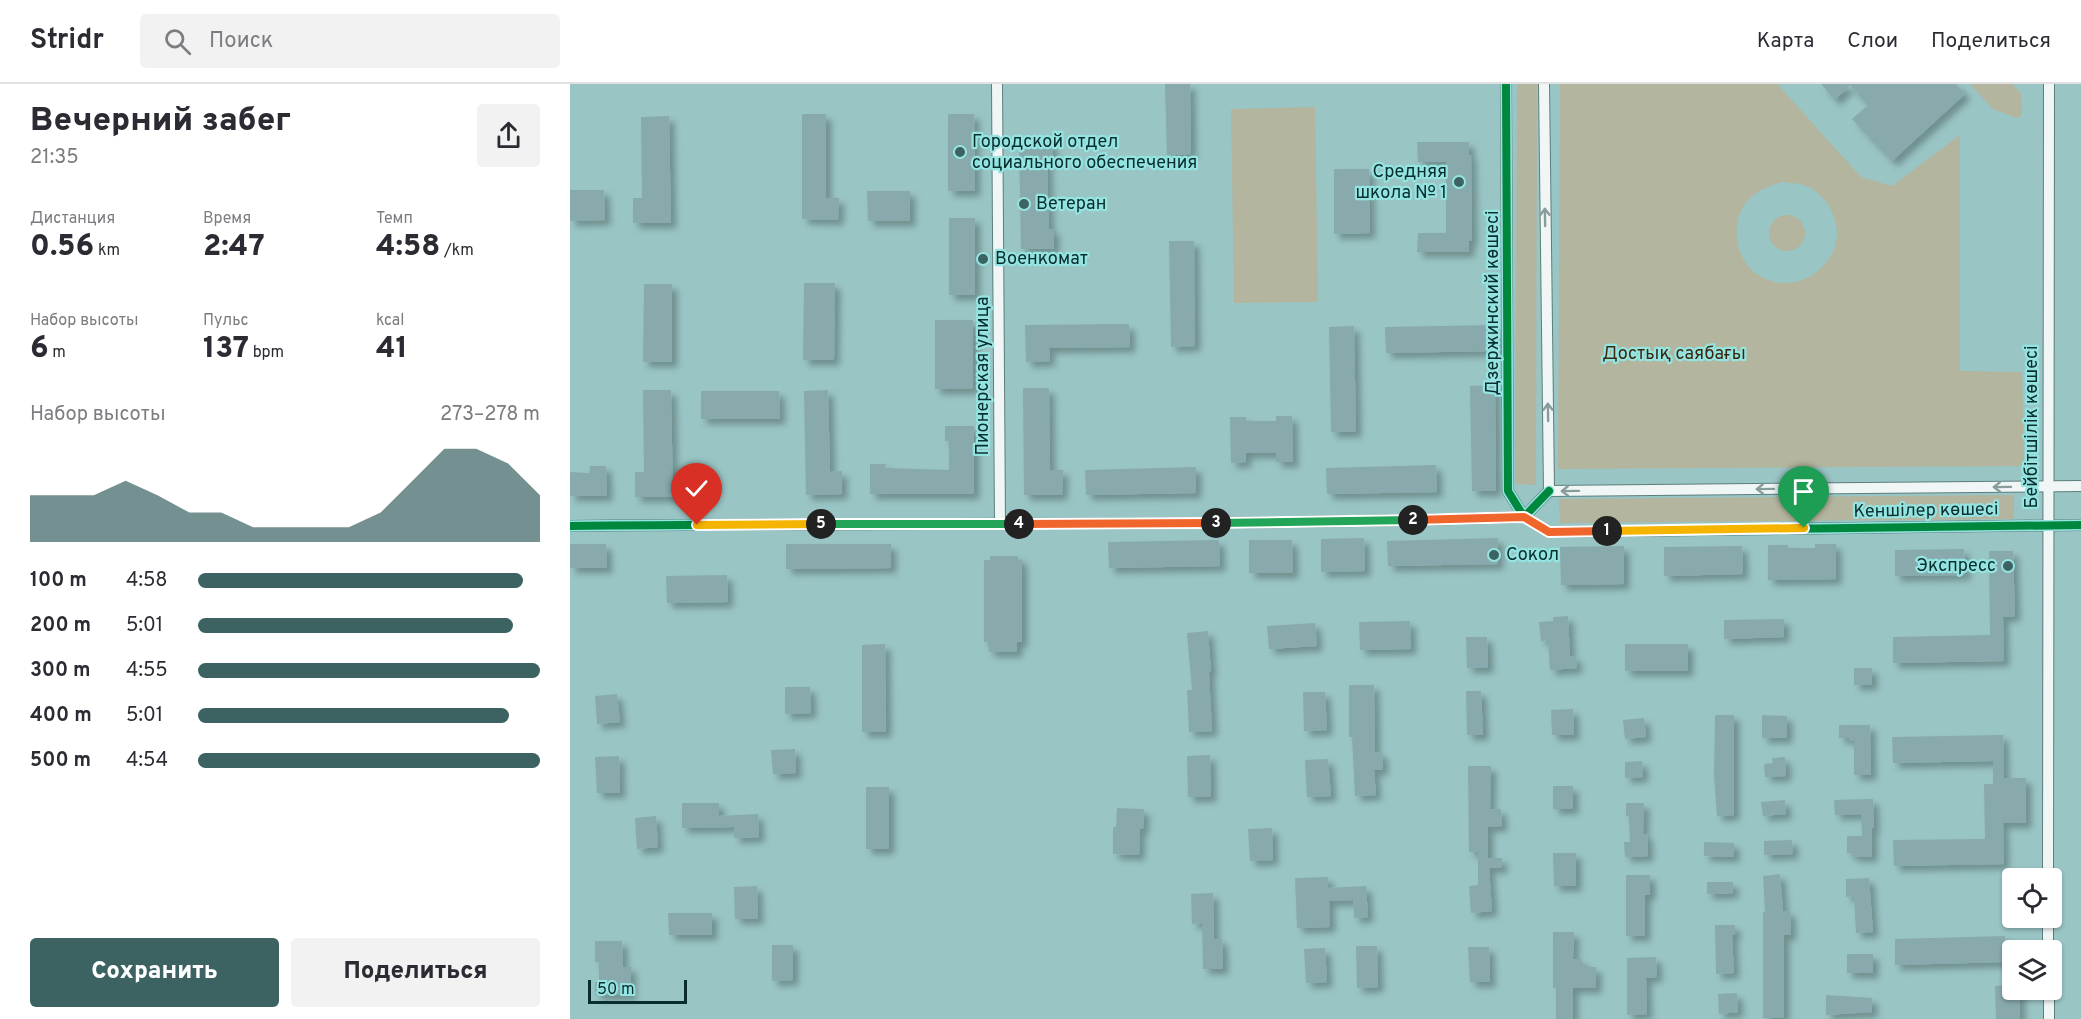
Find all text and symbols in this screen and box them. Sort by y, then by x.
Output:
search box [140,14,560,68]
text: Stridr [30,23,104,59]
icon: search [161,25,194,58]
text: Поиск [209,28,273,55]
text: Карта [1757,28,1814,55]
text: Слои [1847,28,1898,55]
text: Поделиться [1931,28,2051,55]
text: Вечерний забег [30,101,291,143]
button: share [477,104,540,167]
place label: Городской отдел социального обеспечения [972,131,1197,175]
text: 21:35 [30,145,79,171]
marker: Городской отдел социального обеспечения [953,145,967,159]
place label: Средняя школа № 1 [1355,161,1447,205]
marker: Средняя школа № 1 [1452,175,1466,189]
place label: Ветеран [1036,193,1106,216]
marker: Ветеран [1017,197,1031,211]
one-way arrow [1540,207,1551,227]
text: Дистанция [30,209,115,229]
text: Время [203,209,251,229]
text: Темп [376,209,413,229]
street label: Дзержинский көшесі [1482,210,1505,396]
text: 0.56 [30,229,94,266]
text: 2:47 [203,229,265,266]
text: 4:58 [376,229,440,266]
text: km [94,241,120,261]
text: /km [440,241,474,261]
place label: Военкомат [995,248,1088,271]
marker: Военкомат [976,252,990,266]
street label: Пионерская улица [972,297,995,455]
text: Набор высоты [30,311,138,331]
text: Пульс [203,311,249,331]
text: kcal [376,311,404,331]
text: 6 [30,331,49,368]
text: 137 [203,331,249,368]
text: 41 [376,331,408,368]
text: m [49,343,66,363]
text: bpm [249,343,284,363]
park label: Достық саябағы [1602,343,1746,366]
street label: Бейбітшілік көшесі [2021,345,2044,509]
text: Набор высоты [30,402,166,428]
text: 273–278 m [440,402,540,428]
one-way arrow [1542,402,1554,422]
pin [671,463,722,525]
pin [1778,466,1829,528]
icon: check [680,472,713,505]
icon: arrive [1787,475,1820,508]
one-way arrow [1992,481,2012,493]
one-way arrow [1755,483,1775,495]
one-way arrow [1560,485,1580,497]
street label: Кеншілер көшесі [1853,498,1999,524]
pin: 2 [1398,505,1428,535]
pin: 3 [1201,508,1231,538]
pin: 5 [806,509,836,539]
pin: 4 [1004,509,1034,539]
text: 2 [1408,510,1418,530]
text: 3 [1211,513,1221,533]
text: 5 [816,514,826,534]
text: 4 [1014,514,1024,534]
pin: 1 [1592,516,1622,546]
text: 1 [1604,521,1610,541]
place label: Сокол [1506,544,1559,567]
marker: Сокол [1487,548,1501,562]
place label: Экспресс [1917,555,1996,578]
marker: Экспресс [2001,559,2015,573]
text: 100 m [30,568,87,594]
text: 4:58 [126,568,168,594]
text: 200 m [30,613,91,639]
text: 5:01 [126,613,163,639]
text: 300 m [30,658,91,684]
text: 4:55 [126,658,168,684]
text: 400 m [30,703,92,729]
text: 5:01 [126,703,163,729]
text: 500 m [30,748,91,774]
text: 4:54 [126,748,168,774]
map controls [2002,868,2062,1000]
button: locate [2002,868,2062,928]
button: Сохранить [30,938,279,1007]
button: Поделиться [291,938,540,1007]
button: layers [2002,940,2062,1000]
scale bar [588,977,687,1004]
text: 50 m [597,980,635,1000]

